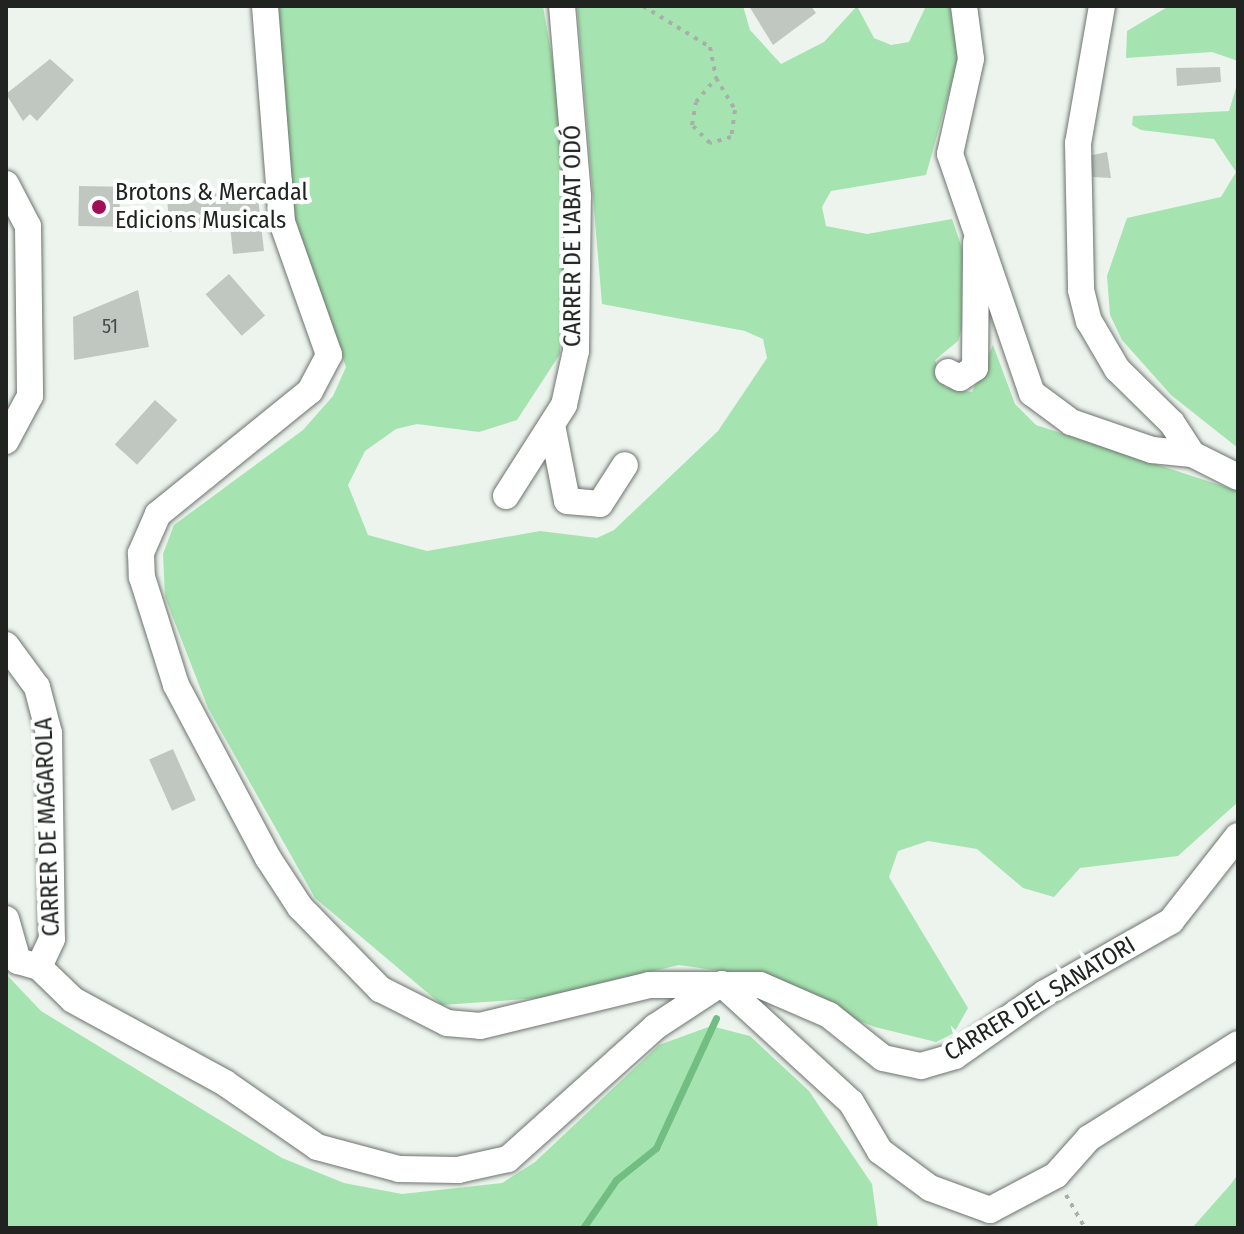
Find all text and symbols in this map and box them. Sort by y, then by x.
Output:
street label: CARRER DE L'ABAT ODÓ [559,125,587,347]
place label: Brotons & Mercadal Edicions Musicals [115,179,308,235]
marker: Brotons & Mercadal Edicions Musicals [90,198,108,216]
house number: 51 [102,314,118,338]
street label: CARRER DE MAGAROLA [30,717,66,937]
street label: CARRER DEL SANATORI [939,931,1141,1067]

